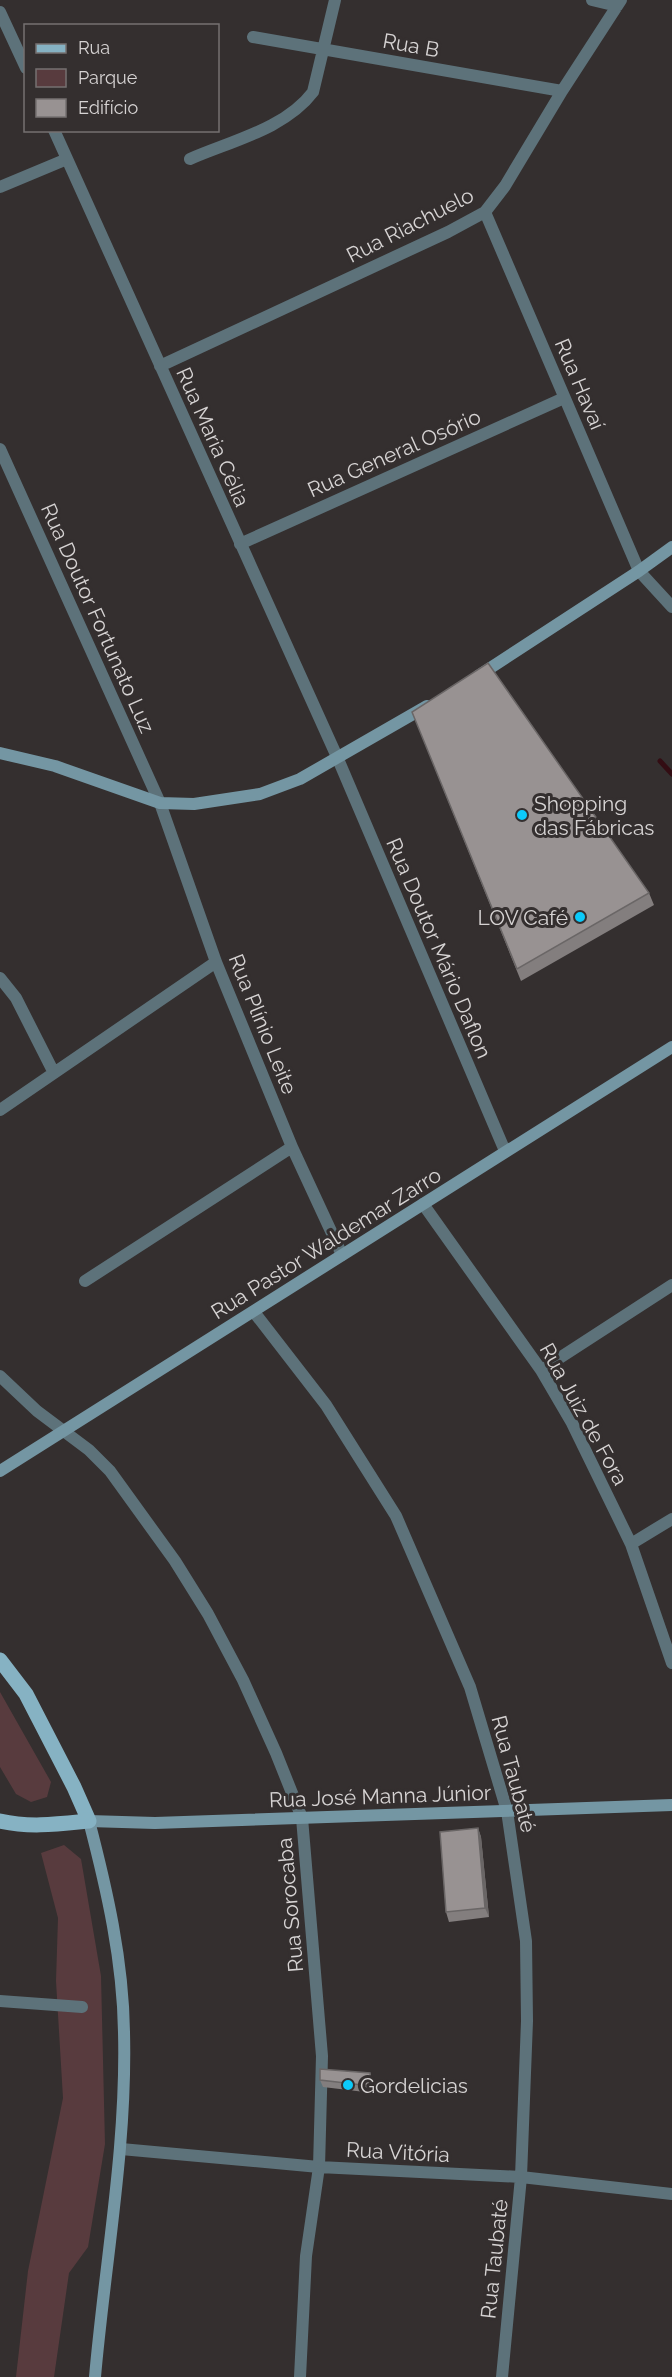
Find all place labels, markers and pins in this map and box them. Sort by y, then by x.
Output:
place label: Shopping das Fábricas [534,791,654,840]
marker: Shopping das Fábricas [515,808,529,822]
place label: LOV Café [478,905,568,930]
marker: LOV Café [573,910,587,924]
place label: Gordelicias [360,2073,468,2098]
marker: Gordelicias [341,2078,355,2092]

